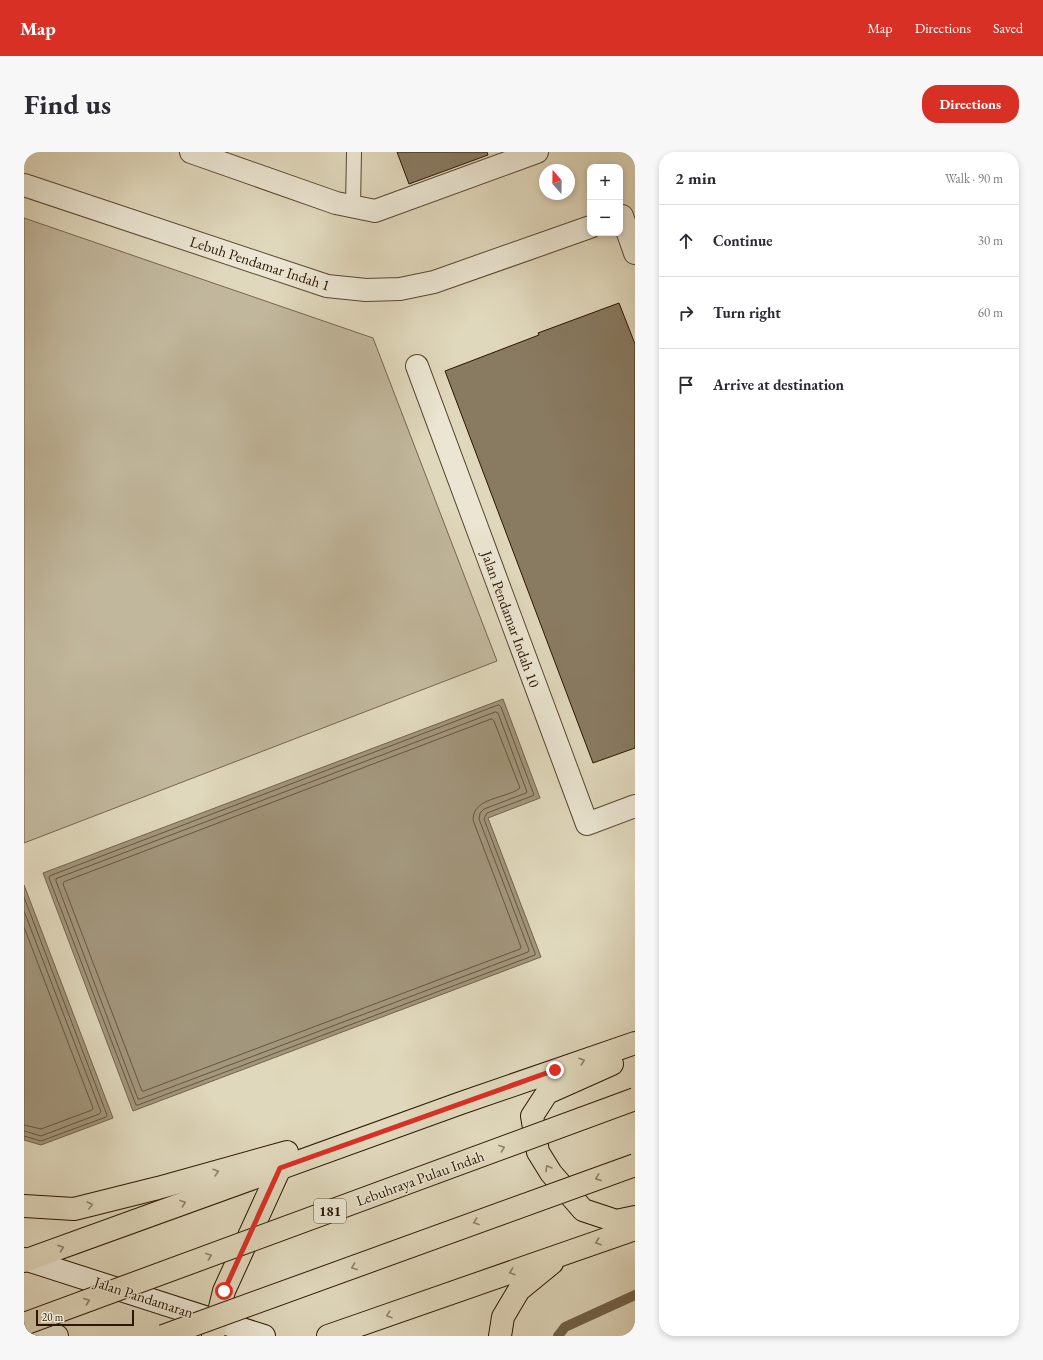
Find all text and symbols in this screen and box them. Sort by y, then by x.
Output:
text: Map [20,16,56,41]
text: Map [867,19,893,37]
text: Directions [915,19,971,37]
text: Saved [993,19,1023,37]
button: Directions [922,85,1019,123]
text: Find us [24,86,111,122]
north arrow [539,164,575,200]
map controls [587,164,623,236]
button: + [587,164,623,200]
text: 2 min [675,167,716,189]
text: Walk · 90 m [945,170,1003,187]
button: − [587,200,623,236]
icon: ahead [675,230,697,252]
street label: Lebuh Pendamar Indah 1 [188,231,332,295]
text: Continue [713,231,773,250]
text: 30 m [978,232,1003,249]
icon: right [675,302,697,324]
text: Turn right [713,303,781,322]
text: 60 m [978,304,1003,321]
icon: arrive [675,374,697,396]
text: Arrive at destination [713,375,844,394]
street label: Jalan Pendamar Indah 10 [477,546,545,690]
one-way arrow [578,1057,585,1065]
route end [546,1061,564,1079]
one-way arrow [498,1144,505,1153]
street label: Lebuhraya Pulau Indah [353,1146,487,1210]
one-way arrow [545,1165,553,1172]
one-way arrow [213,1168,219,1176]
one-way arrow [595,1173,602,1182]
road number: 181 [314,1199,346,1223]
one-way arrow [179,1200,186,1208]
one-way arrow [87,1201,94,1210]
one-way arrow [473,1218,480,1226]
one-way arrow [595,1237,602,1245]
one-way arrow [57,1244,64,1253]
one-way arrow [205,1252,212,1260]
one-way arrow [351,1262,358,1270]
one-way arrow [508,1267,515,1276]
street label: Jalan Pandamaran [90,1271,196,1322]
route start [215,1282,233,1300]
one-way arrow [83,1297,90,1305]
scale bar [36,1308,134,1327]
text: 20 m [42,1310,63,1324]
one-way arrow [386,1310,393,1318]

